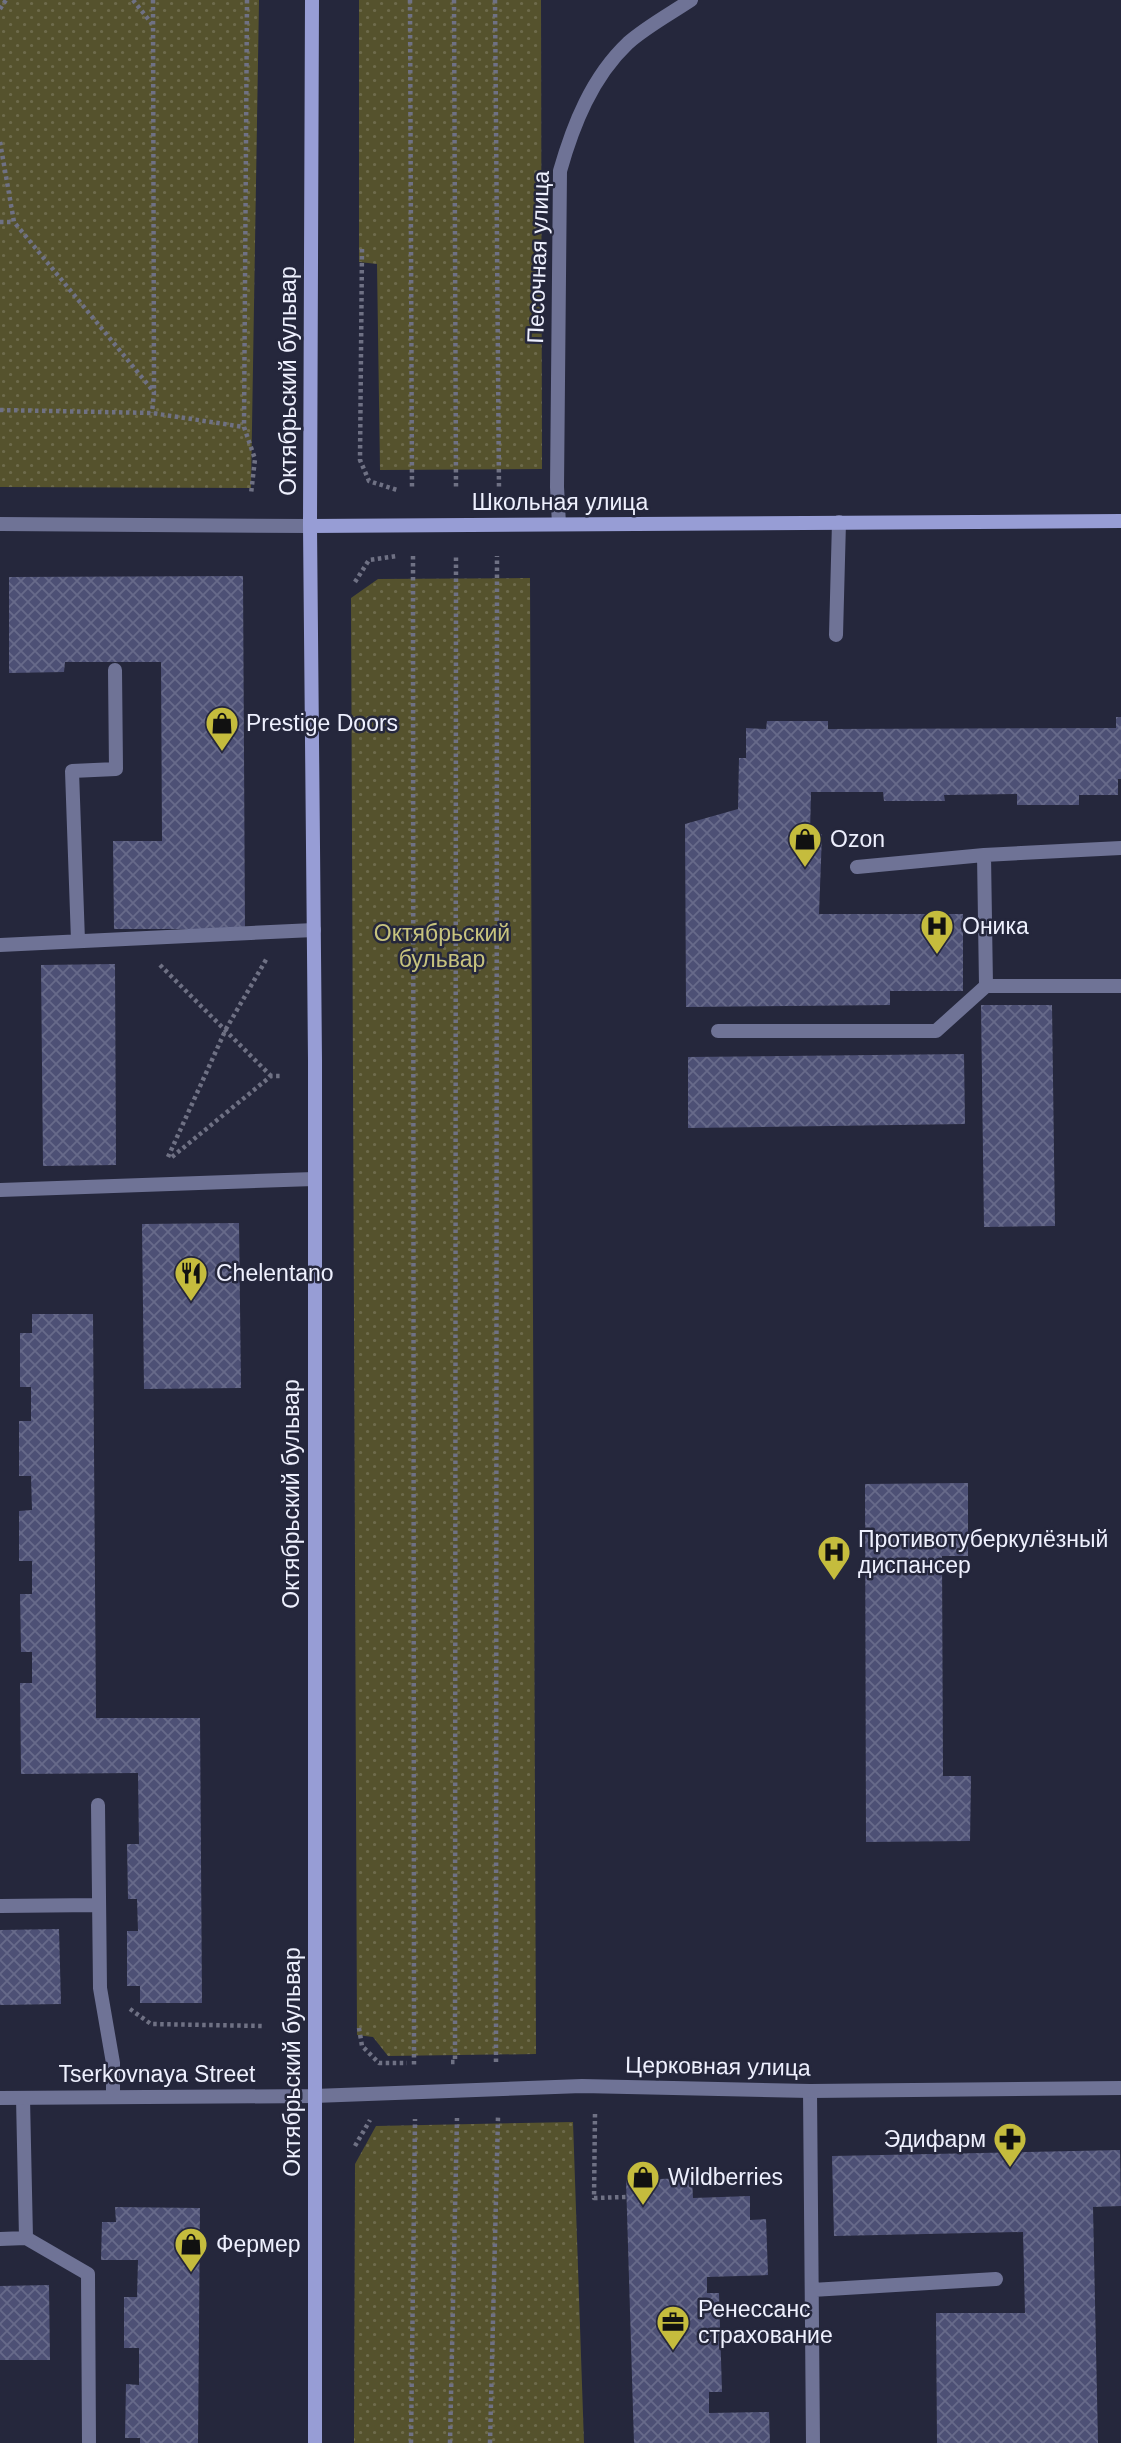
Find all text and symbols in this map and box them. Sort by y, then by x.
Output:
street label: Песочная улица [522,170,554,344]
street label: Октябрьский бульвар [275,266,301,496]
street label: Школьная улица [472,489,649,515]
shop icon: Prestige Doors [203,704,241,753]
place label: Prestige Doors [246,710,398,736]
shop icon: Ozon [786,820,824,869]
place label: Ozon [830,826,885,852]
hospital icon: Оника [918,907,956,956]
place label: Оника [962,913,1029,939]
park label: Октябрьский бульвар [374,920,510,972]
restaurant icon: Chelentano [172,1254,210,1303]
place label: Chelentano [216,1260,334,1286]
street label: Октябрьский бульвар [278,1379,304,1609]
place label: Противотуберкулёзный диспансер [858,1526,1108,1578]
hospital icon: Противотуберкулёзный диспансер [815,1533,853,1582]
street label: Октябрьский бульвар [279,1947,305,2177]
street label: Церковная улица [625,2051,811,2081]
street label: Tserkovnaya Street [59,2061,256,2087]
pharmacy icon: Эдифарм [991,2120,1029,2169]
place label: Эдифарм [884,2126,986,2152]
shop icon: Wildberries [624,2158,662,2207]
place label: Wildberries [668,2164,783,2190]
shop icon: Фермер [172,2225,210,2274]
place label: Фермер [216,2231,300,2257]
place label: Ренессанс страхование [698,2296,833,2348]
office icon: Ренессанс страхование [654,2303,692,2352]

